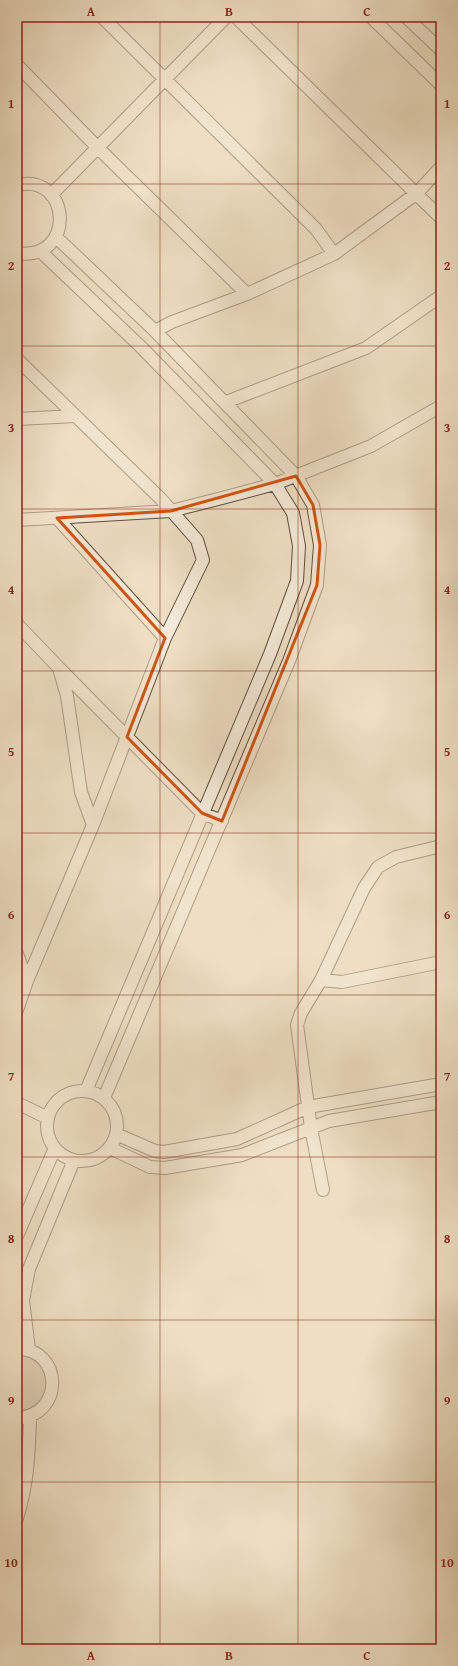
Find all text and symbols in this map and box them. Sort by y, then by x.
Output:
text: A [87,2,96,21]
text: B [225,2,233,21]
text: C [363,2,371,21]
text: 1 [8,94,14,113]
text: 1 [444,94,450,113]
text: 2 [8,256,15,275]
text: 2 [444,256,451,275]
text: 3 [8,418,14,437]
text: 3 [444,418,450,437]
text: 4 [8,580,15,599]
text: 4 [444,580,451,599]
text: 5 [8,742,15,761]
text: 5 [444,742,451,761]
text: 6 [8,905,15,924]
text: 6 [444,905,451,924]
text: 7 [8,1067,15,1086]
text: 7 [444,1067,451,1086]
text: 8 [8,1229,15,1248]
text: 8 [444,1229,451,1248]
text: 9 [8,1391,15,1410]
text: 9 [444,1391,451,1410]
text: 10 [4,1553,18,1572]
text: 10 [440,1553,454,1572]
text: A [87,1646,96,1665]
text: B [225,1646,233,1665]
text: C [363,1646,371,1665]

